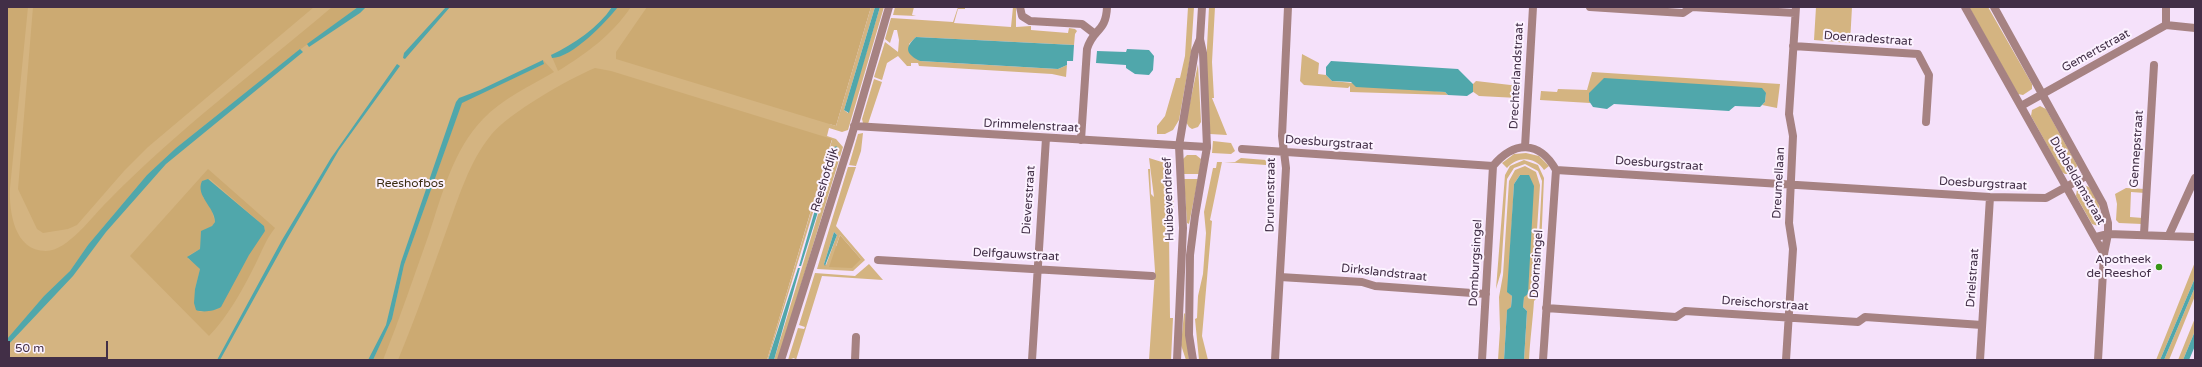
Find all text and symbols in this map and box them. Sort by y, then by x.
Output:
street label: Drechterlandstraat [1507,22,1527,130]
street label: Gemertstraat [2059,26,2133,76]
street label: Doenradestraat [1823,29,1913,49]
street label: Gennepstraat [2127,110,2147,188]
street label: Drimmelenstraat [983,116,1079,136]
street label: Doesburgstraat [1284,133,1374,153]
street label: Dubbeldamstraat [2046,134,2108,228]
street label: Reeshofdijk [808,146,842,214]
street label: Dreumellaan [1770,147,1788,219]
street label: Doesburgstraat [1614,154,1704,174]
street label: Huibevendreef [1160,157,1178,241]
street label: Drunenstraat [1263,157,1279,233]
street label: Dieverstraat [1019,165,1039,235]
street label: Doesburgstraat [1939,174,2027,194]
park label: Reeshofbos [376,177,444,191]
street label: Domburgsingel [1467,219,1485,307]
street label: Doornsingel [1527,229,1547,299]
street label: Delfgauwstraat [972,246,1060,264]
street label: Drielstraat [1964,248,1982,308]
place label: Apotheek de Reeshof [2087,253,2151,281]
street label: Dirkslandstraat [1340,261,1428,285]
marker: Apotheek de Reeshof [2154,262,2164,272]
street label: Dreischorstraat [1721,294,1809,314]
scale bar [10,333,110,359]
text: 50 m [15,341,44,355]

